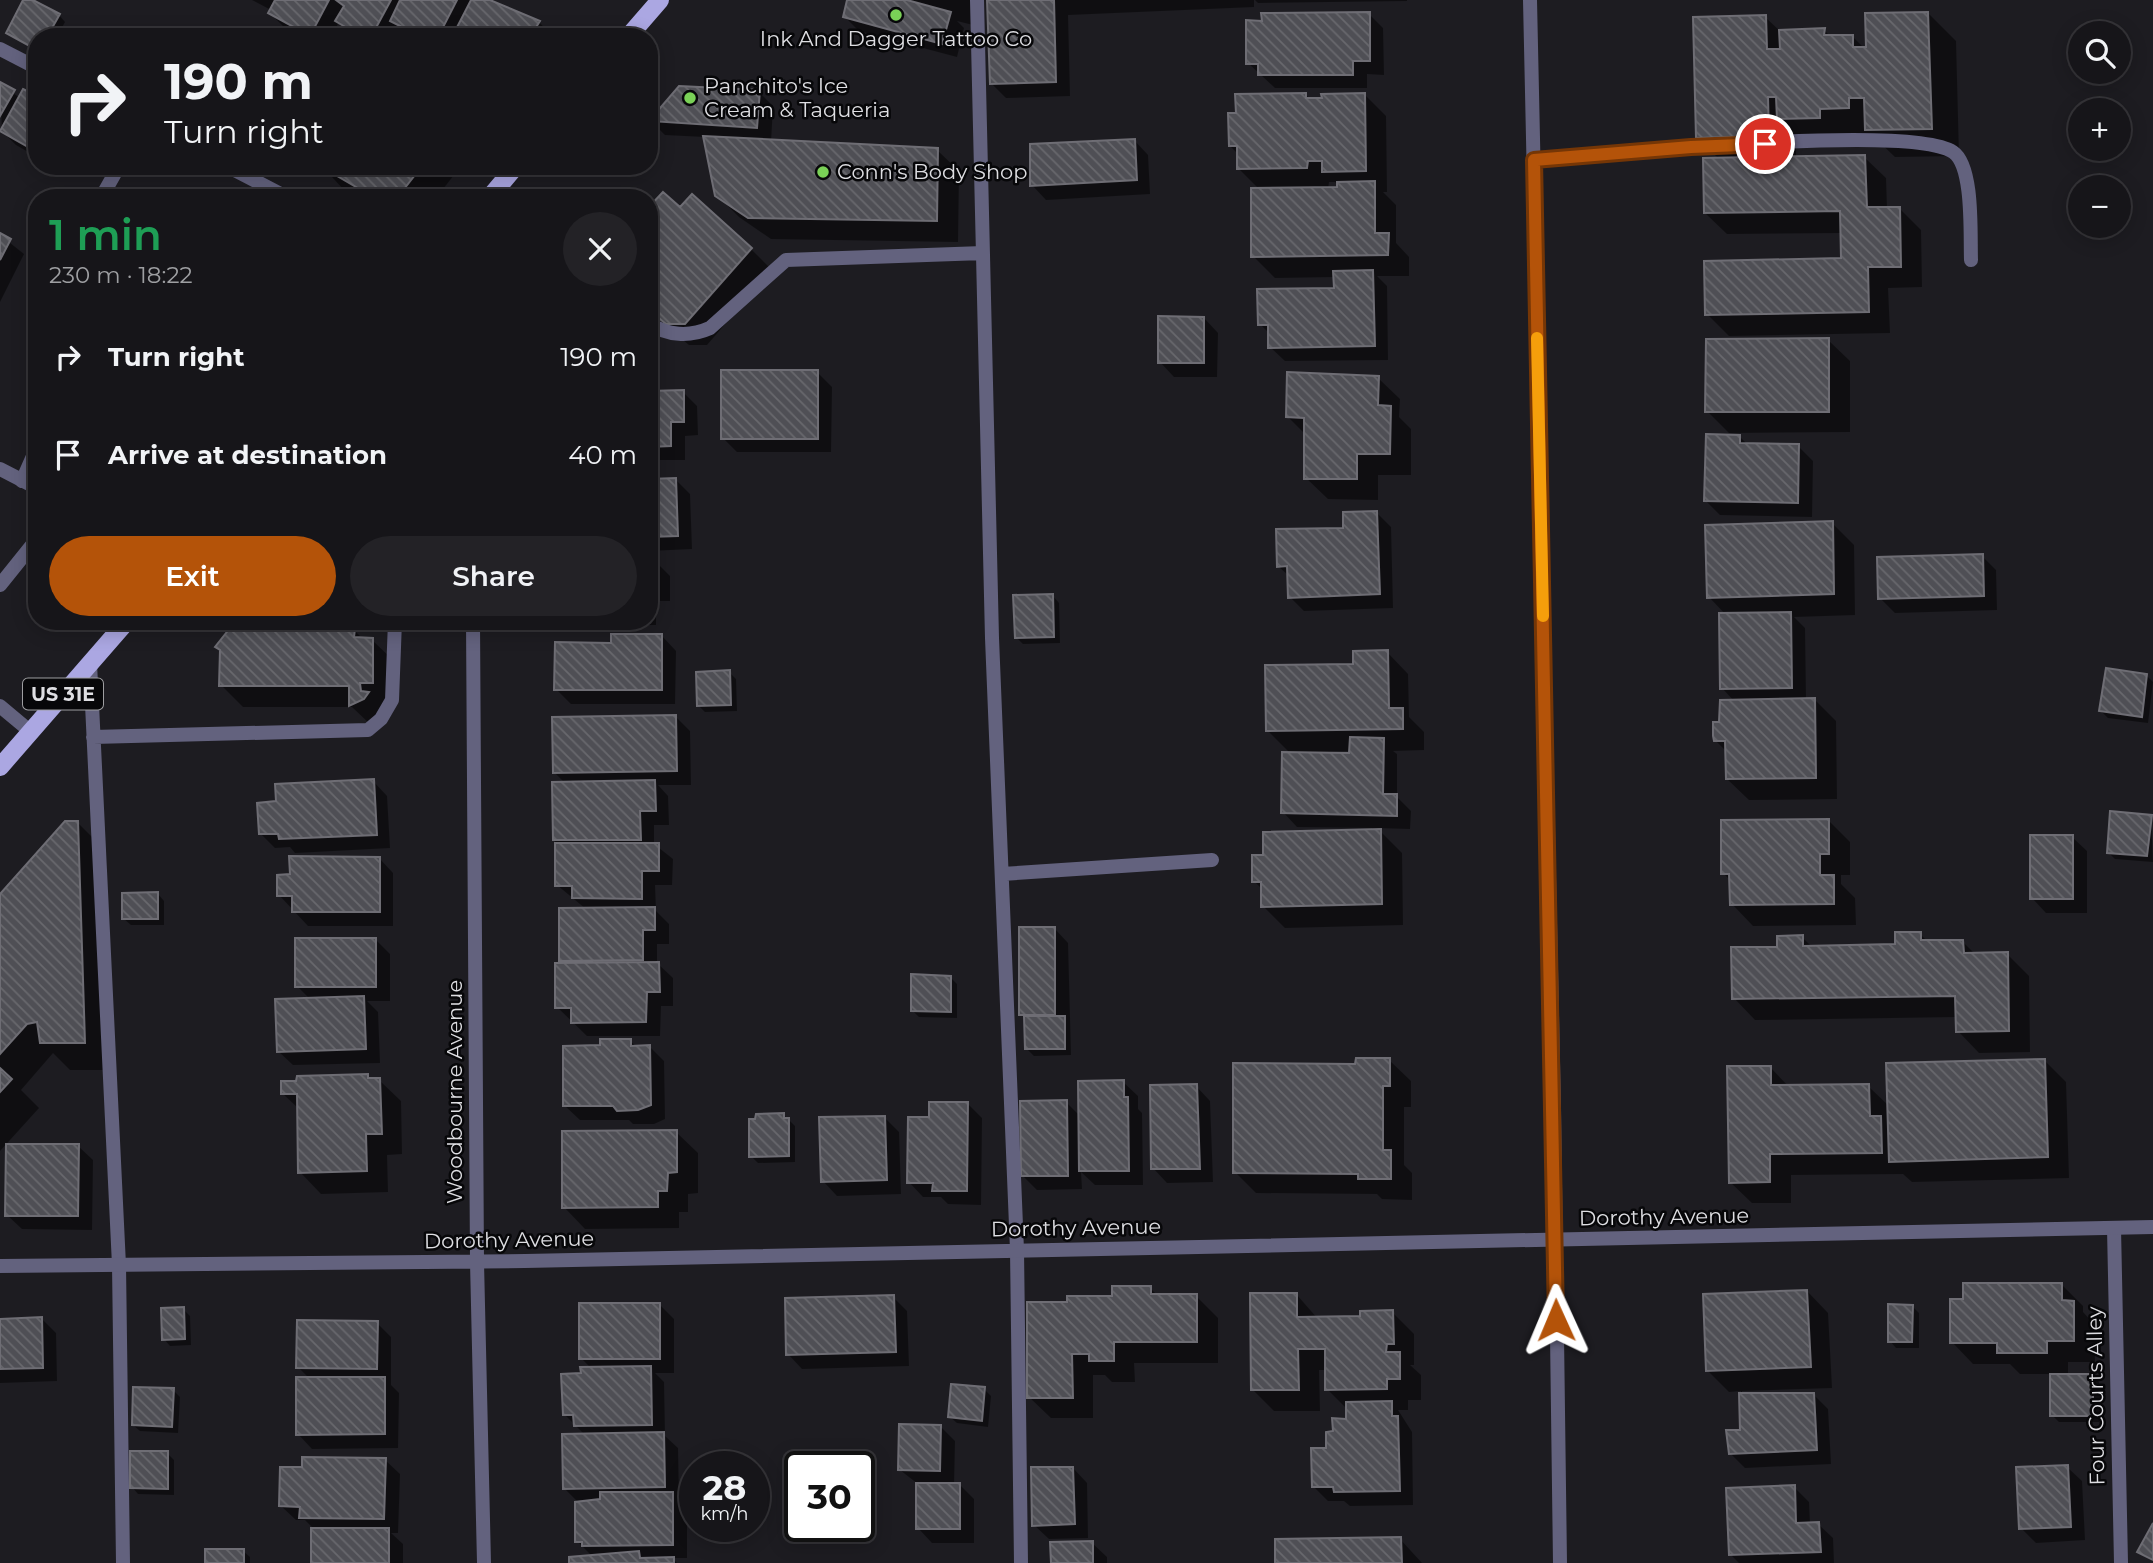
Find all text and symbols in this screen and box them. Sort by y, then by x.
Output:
marker: Ink And Dagger Tattoo Co [888,7,904,23]
map controls [2068,21,2131,238]
button: search [2068,21,2131,84]
place label: Ink And Dagger Tattoo Co [760,26,1032,51]
text: 190 m [164,52,313,111]
icon: right [49,56,140,147]
place label: Panchito's Ice Cream & Taqueria [704,73,890,122]
marker: Panchito's Ice Cream & Taqueria [682,90,698,106]
button: + [2068,98,2131,161]
text: Turn right [164,112,324,151]
pin [1735,114,1795,174]
icon: arrive [1746,125,1784,163]
place label: Conn's Body Shop [837,159,1028,184]
marker: Conn's Body Shop [815,164,831,180]
button: − [2068,175,2131,238]
text: 1 min [49,209,162,261]
button: close [563,212,637,286]
text: 230 m · 18:22 [49,261,193,289]
icon: right [49,338,87,376]
text: Turn right [108,341,244,373]
text: 190 m [560,341,637,373]
icon: arrive [49,436,87,474]
text: Arrive at destination [108,439,387,471]
text: 40 m [568,439,637,471]
button: Exit [49,536,336,616]
button: Share [350,536,637,616]
road number: US 31E [23,678,103,709]
street label: Woodbourne Avenue [442,980,467,1204]
street label: Dorothy Avenue [1579,1203,1749,1230]
street label: Dorothy Avenue [991,1214,1161,1241]
street label: Dorothy Avenue [424,1226,594,1253]
position arrow [1519,1283,1593,1357]
street label: Four Courts Alley [2081,1306,2110,1486]
speed limit sign: 30 [784,1451,875,1542]
text: 28 [703,1466,746,1509]
text: km/h [700,1503,749,1525]

